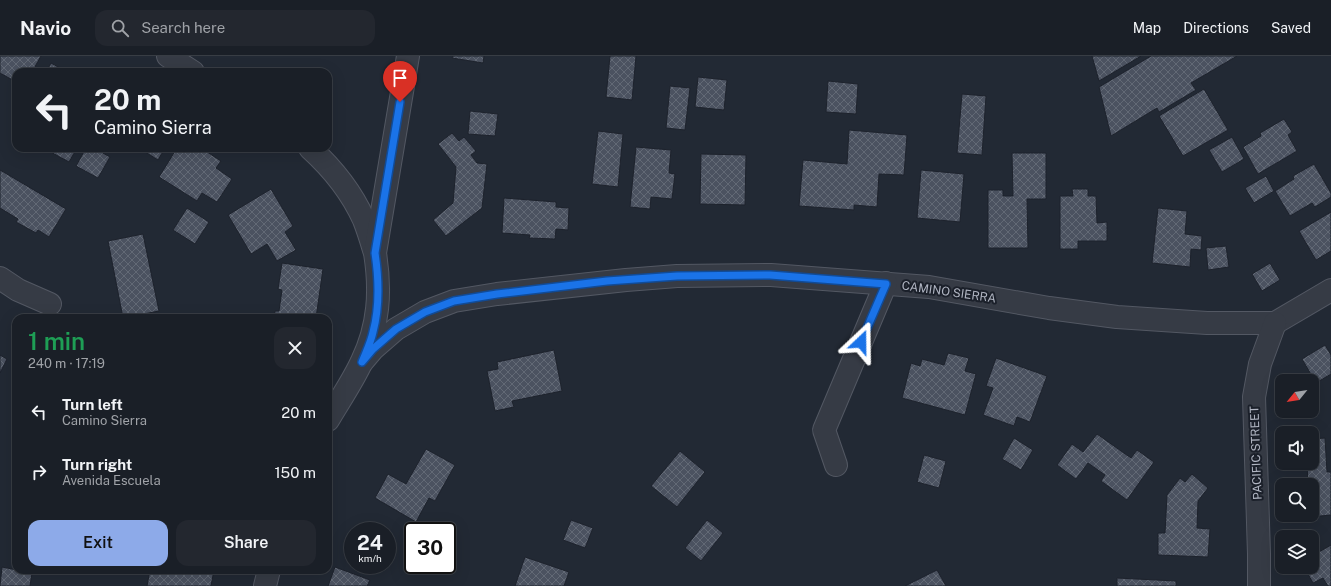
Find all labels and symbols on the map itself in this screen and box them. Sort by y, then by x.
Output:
pin [383,61,417,102]
street label: CAMINO SIERRA [901,278,998,306]
position arrow [840,321,882,363]
north arrow [1275,374,1319,418]
street label: PACIFIC STREET [1247,406,1265,500]
speed limit sign: 30 [404,522,456,574]

